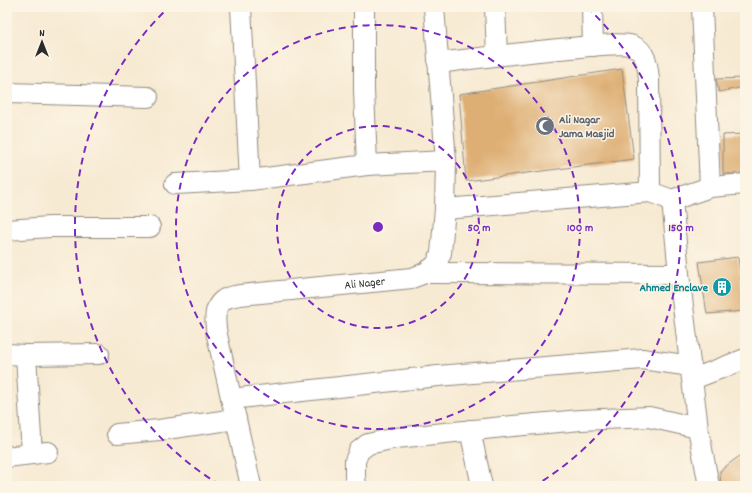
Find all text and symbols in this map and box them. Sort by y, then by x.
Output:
north arrow [22,22,62,62]
text: N [39,26,45,42]
place label: Ali Nagar Jama Masjid [559,112,615,143]
mosque icon: Ali Nagar Jama Masjid [534,115,556,137]
centre of rings [371,220,385,234]
text: 50 m [467,220,491,237]
text: 100 m [567,220,593,237]
text: 150 m [668,220,694,237]
street label: Ali Nager [344,274,387,295]
building icon: Ahmed Enclave [711,276,733,298]
place label: Ahmed Enclave [639,280,709,297]

